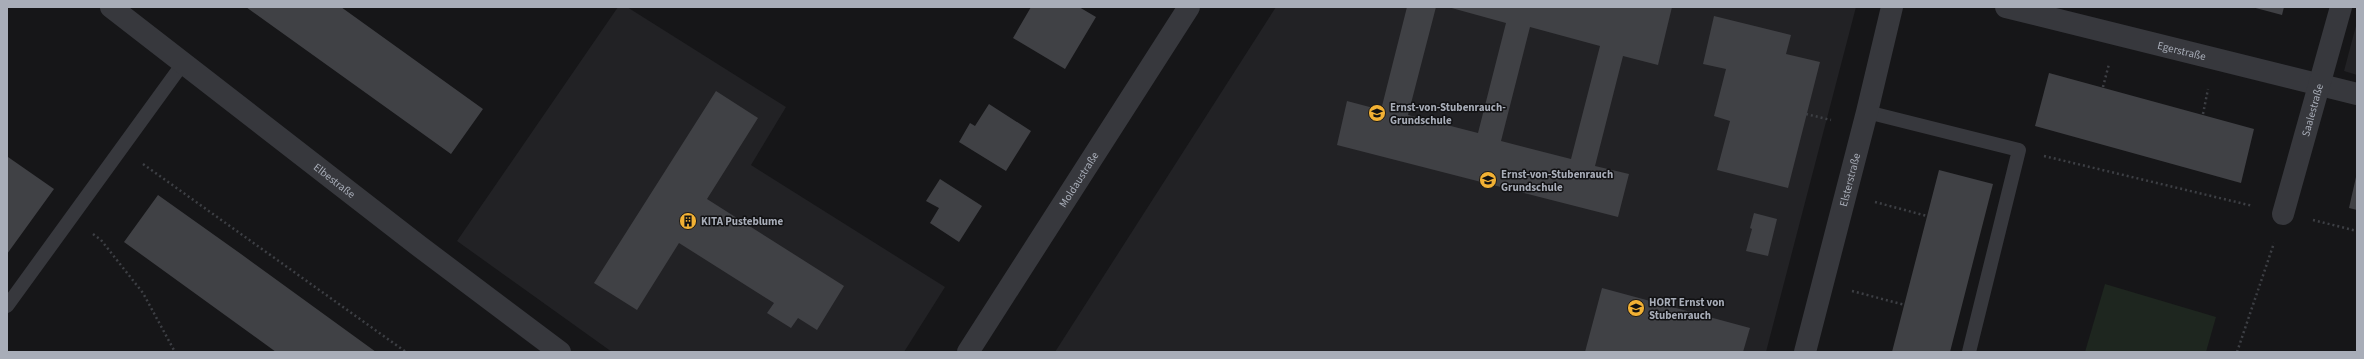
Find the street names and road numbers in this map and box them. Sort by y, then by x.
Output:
street label: Egerstraße [2156,37,2208,64]
street label: Saalestraße [2298,81,2327,138]
street label: Moldaustraße [1055,148,1102,210]
street label: Elsterstraße [1835,151,1864,208]
street label: Elbestraße [311,159,359,202]

